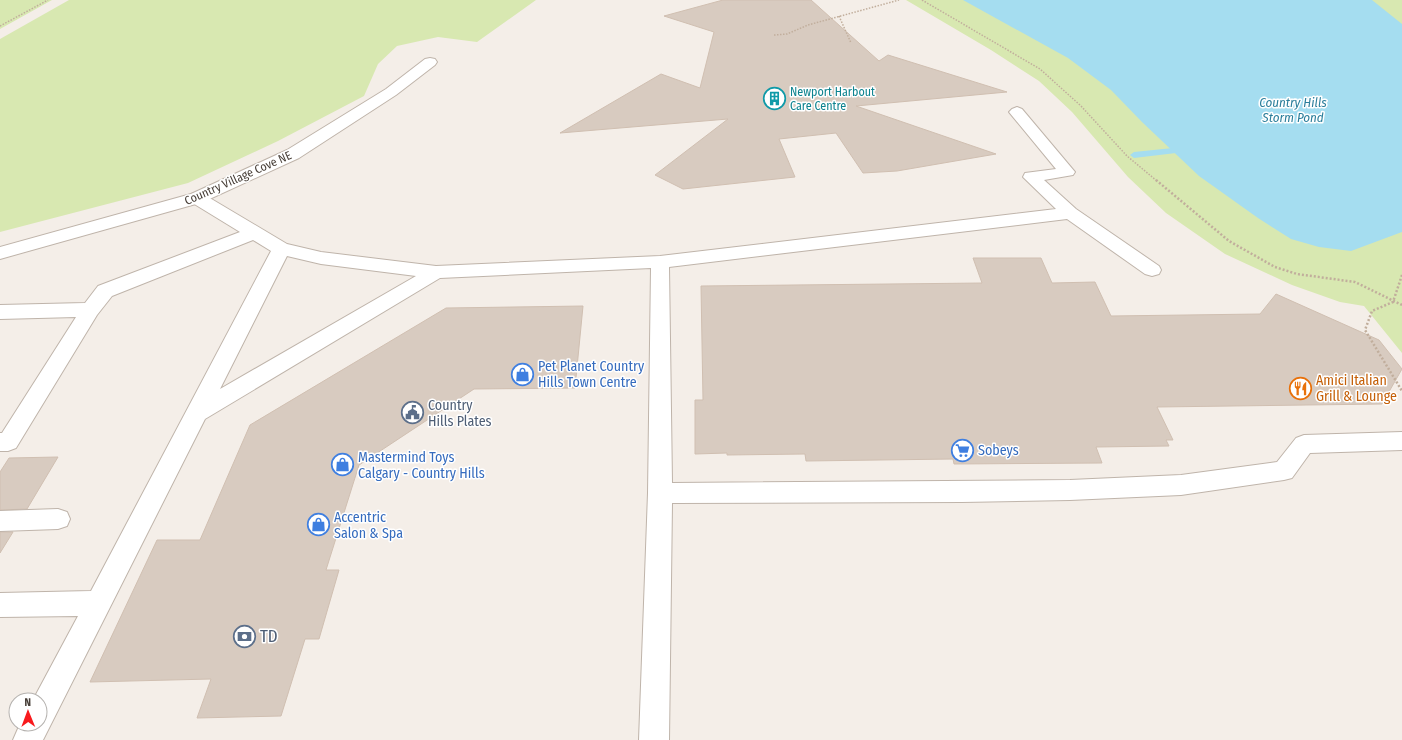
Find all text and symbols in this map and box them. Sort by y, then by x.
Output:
place label: Newport Harbout Care Centre [790,85,875,113]
building icon: Newport Harbout Care Centre [761,86,787,112]
water label: Country Hills Storm Pond [1259,95,1327,125]
street label: Country Village Cove NE [182,148,294,208]
place label: Pet Planet Country Hills Town Centre [538,358,645,391]
shop icon: Pet Planet Country Hills Town Centre [509,361,535,387]
place label: Amici Italian Grill & Lounge [1316,372,1397,405]
restaurant icon: Amici Italian Grill & Lounge [1287,375,1313,401]
place label: Country Hills Plates [428,397,492,430]
public building icon: Country Hills Plates [400,400,426,426]
supermarket icon: Sobeys [949,437,975,463]
place label: Sobeys [978,442,1019,459]
place label: Mastermind Toys Calgary - Country Hills [358,449,485,482]
shop icon: Mastermind Toys Calgary - Country Hills [330,452,356,478]
place label: Accentric Salon & Spa [334,509,403,542]
shop icon: Accentric Salon & Spa [306,512,332,538]
bank icon: TD [231,623,257,649]
place label: TD [260,626,278,647]
north arrow [8,692,48,732]
text: N [24,696,31,709]

